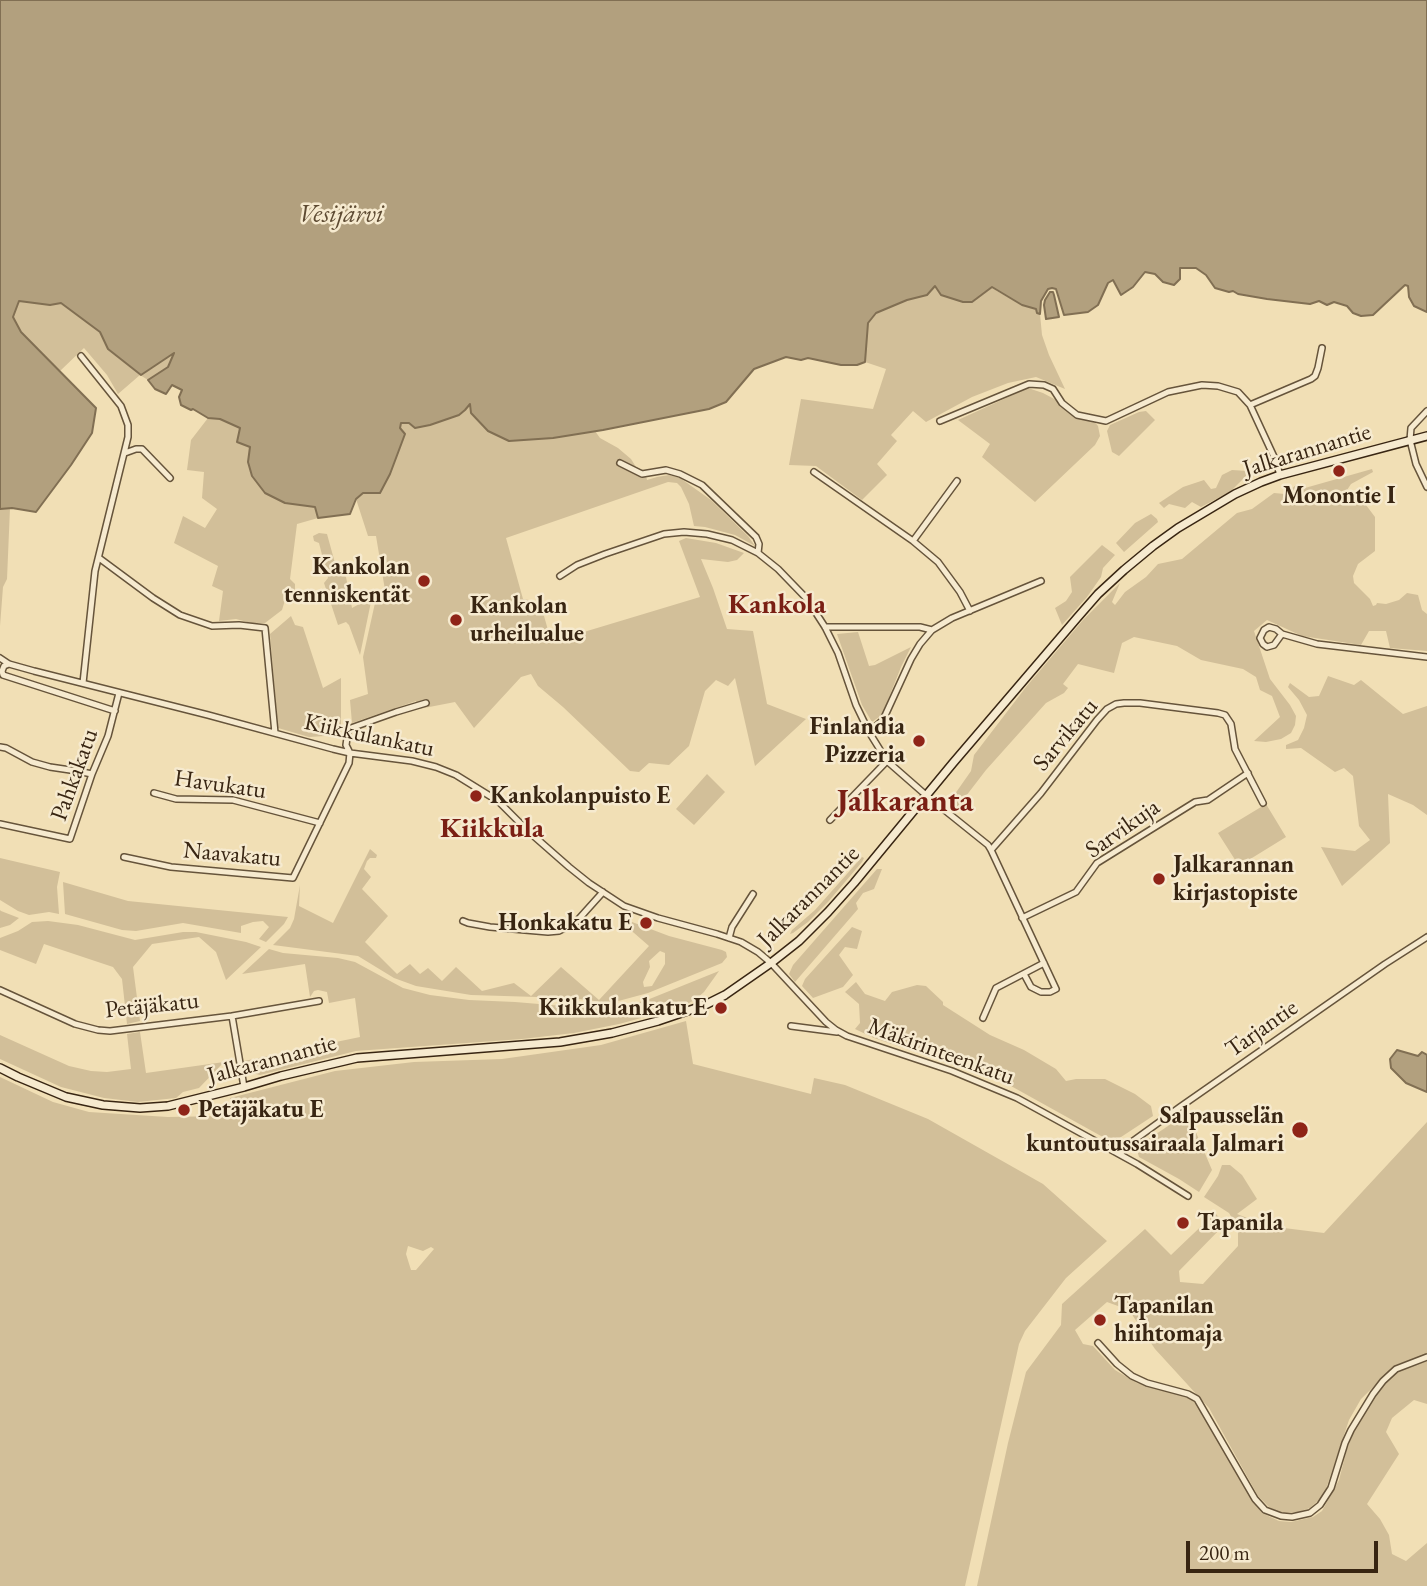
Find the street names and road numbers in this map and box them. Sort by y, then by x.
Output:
street label: Jalkarannantie [1240,418,1374,484]
street label: Sarvikatu [1027,693,1105,777]
street label: Kiikkulankatu [301,708,437,764]
street label: Pahkakatu [45,725,105,825]
street label: Havukatu [172,764,268,806]
street label: Sarvikuja [1080,793,1166,865]
street label: Naavakatu [182,836,282,874]
street label: Jalkarannantie [752,840,866,954]
street label: Petäjäkatu [104,987,200,1025]
street label: Tarjantie [1220,994,1304,1064]
street label: Mäkirinteenkatu [864,1012,1018,1092]
street label: Jalkarannantie [204,1029,340,1091]

